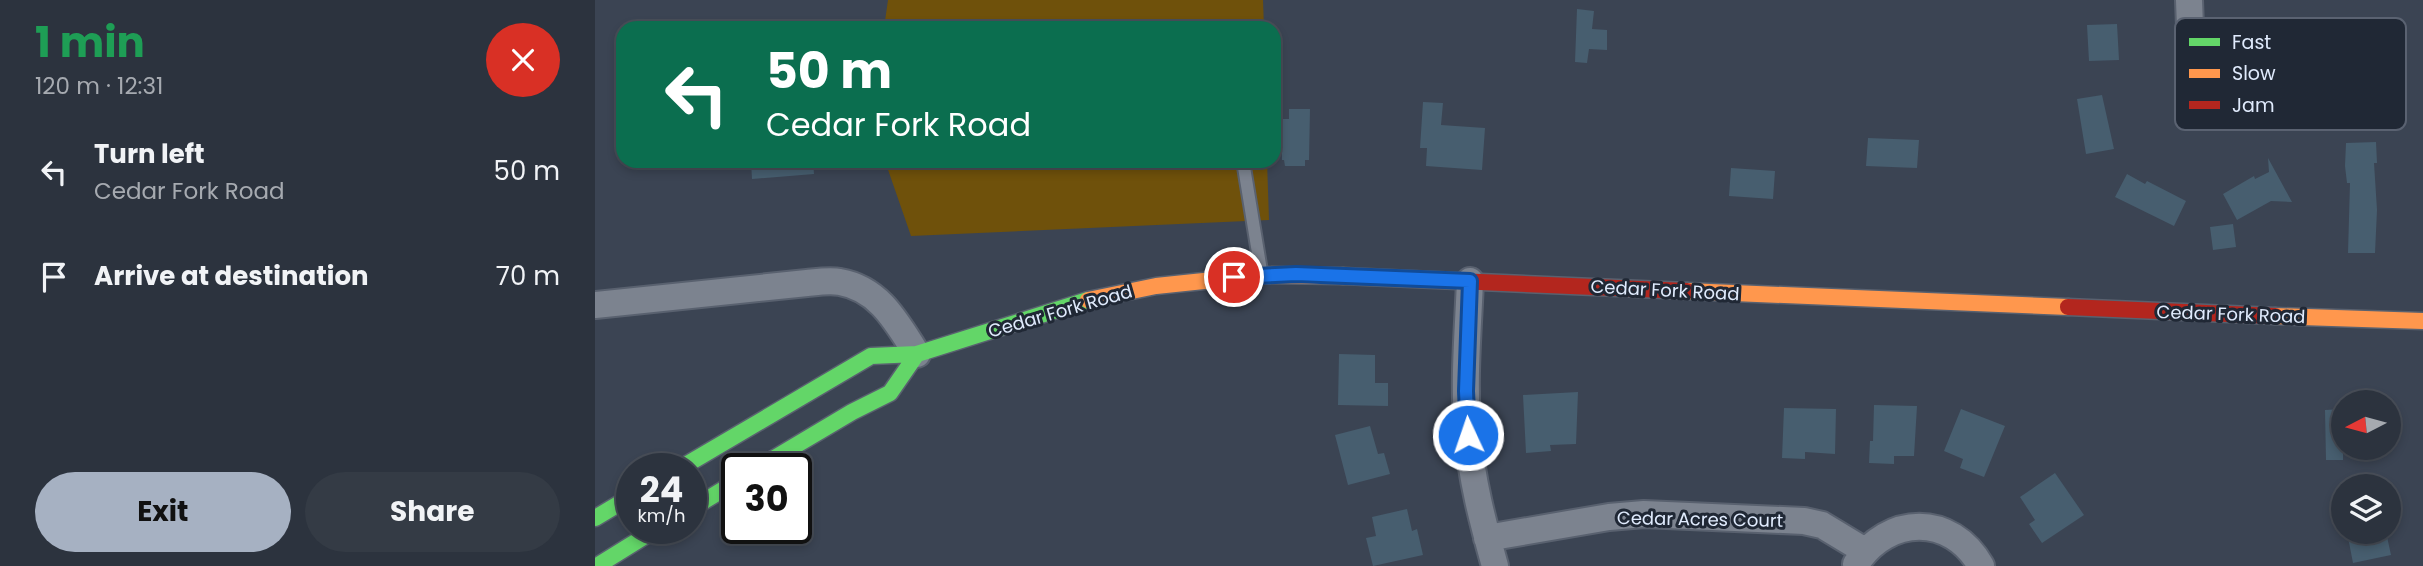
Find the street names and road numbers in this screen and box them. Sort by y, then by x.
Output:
street label: Cedar Fork Road [1590,274,1740,306]
street label: Cedar Fork Road [985,278,1135,344]
street label: Cedar Fork Road [2156,299,2306,329]
street label: Cedar Acres Court [1617,505,1783,533]

